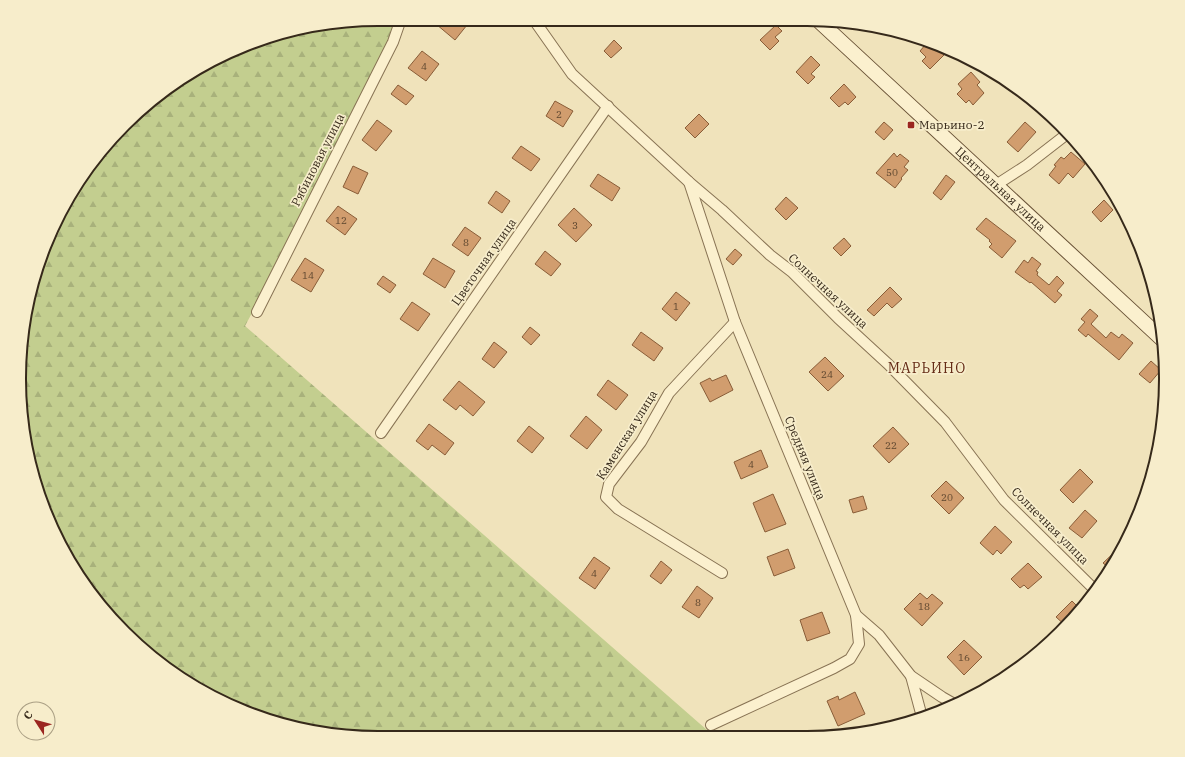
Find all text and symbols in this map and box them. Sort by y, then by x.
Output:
house number: 4 [421,60,427,73]
house number: 2 [556,108,562,121]
street label: Рябиновая улица [288,111,348,209]
place label: Марьино-2 [919,117,985,132]
marker: Марьино-2 [906,120,916,130]
street label: Центральная улица [953,143,1049,235]
house number: 50 [886,166,898,179]
house number: 12 [335,214,347,227]
street label: Цветочная улица [448,215,519,308]
house number: 3 [572,219,578,232]
house number: 8 [463,236,469,249]
street label: Солнечная улица [785,250,872,332]
house number: 14 [302,269,314,282]
house number: 1 [673,300,679,313]
district label: МАРЬИНО [888,359,966,377]
house number: 24 [821,368,833,381]
street label: Каменская улица [593,387,660,482]
street label: Средняя улица [782,414,829,502]
house number: 22 [885,439,897,452]
house number: 4 [748,458,754,471]
street label: Солнечная улица [1009,484,1092,568]
house number: 20 [941,491,953,504]
house number: 4 [591,567,597,580]
house number: 8 [695,596,701,609]
house number: 18 [918,600,930,613]
house number: 16 [958,651,970,664]
north arrow [16,701,56,741]
text: С [20,708,36,722]

